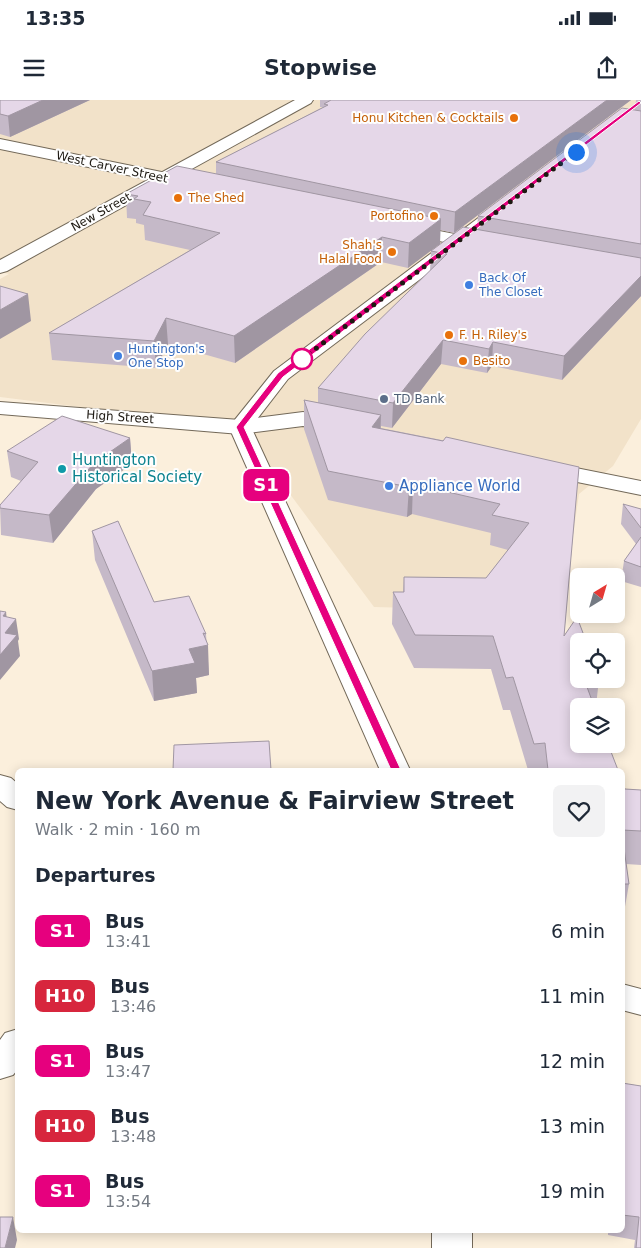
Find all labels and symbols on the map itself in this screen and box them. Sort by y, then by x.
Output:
place label: Honu Kitchen & Cocktails [352,111,504,125]
marker: Honu Kitchen & Cocktails [508,112,520,124]
your location [564,140,589,165]
street label: West Carver Street [55,148,169,186]
street label: New Street [69,190,134,234]
place label: The Shed [187,191,244,205]
marker: The Shed [172,192,184,204]
place label: Portofino [370,209,424,223]
marker: Portofino [428,210,440,222]
place label: Shah's Halal Food [319,238,382,266]
marker: Shah's Halal Food [386,246,398,258]
place label: Back Of The Closet [478,271,543,299]
marker: Back Of The Closet [463,279,475,291]
place label: F. H. Riley's [459,328,527,342]
marker: F. H. Riley's [443,329,455,341]
place label: Huntington's One Stop [128,342,205,370]
unlabelled marker [291,348,313,370]
marker: Huntington's One Stop [112,350,124,362]
place label: Besito [473,354,510,368]
marker: Besito [457,355,469,367]
place label: TD Bank [393,392,445,406]
marker: TD Bank [378,393,390,405]
street label: High Street [86,408,155,426]
place label: Huntington Historical Society [72,451,202,486]
marker: Huntington Historical Society [56,463,68,475]
line badge: S1 [244,469,288,501]
place label: Appliance World [399,477,521,495]
marker: Appliance World [383,480,395,492]
north arrow [570,568,625,622]

